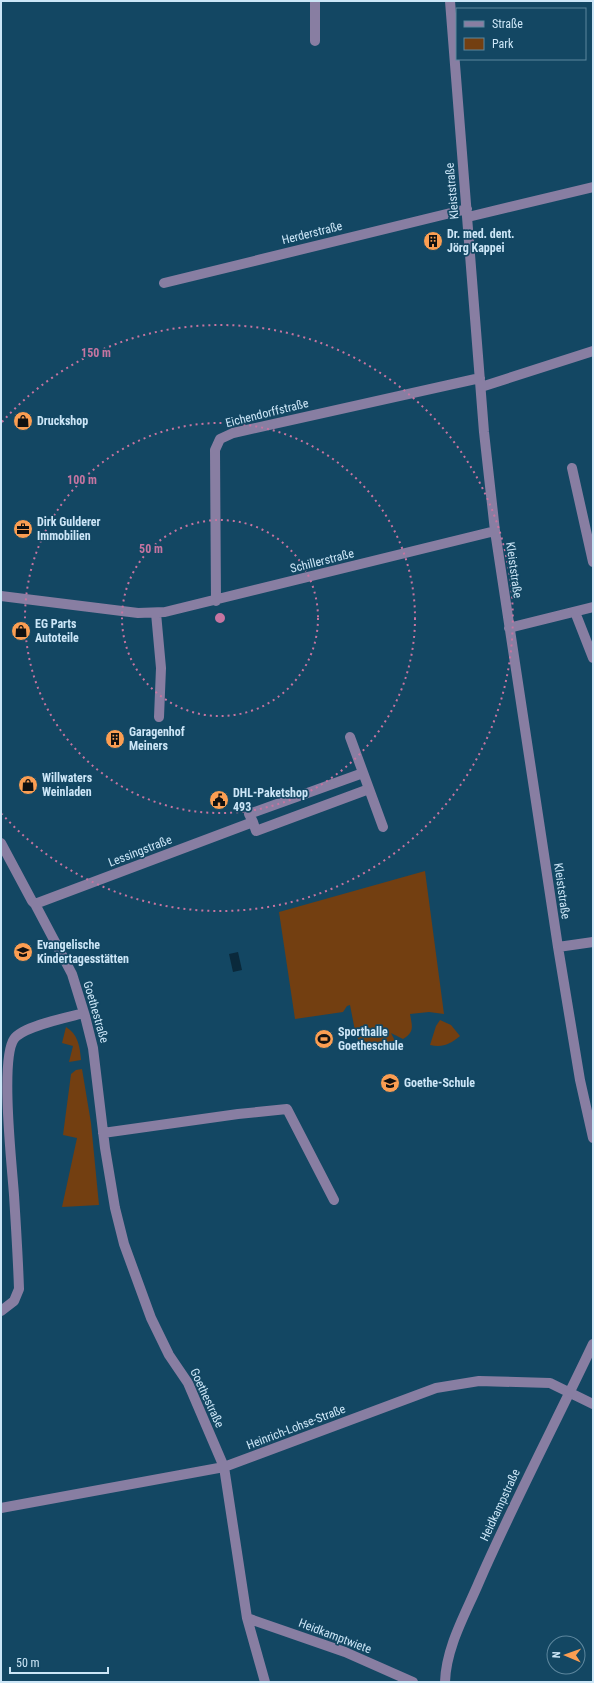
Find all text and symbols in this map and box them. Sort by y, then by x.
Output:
legend [456,8,586,60]
text: Straße [492,17,523,31]
text: Park [492,37,514,51]
street label: Kleiststraße [443,162,461,220]
street label: Herderstraße [280,219,344,247]
place label: Dr. med. dent. Jörg Kappei [447,227,515,255]
building icon: Dr. med. dent. Jörg Kappei [422,230,444,252]
text: 150 m [81,346,111,360]
street label: Eichendorffstraße [224,396,310,430]
shop icon: Druckshop [12,410,34,432]
place label: Druckshop [37,414,88,428]
text: 100 m [67,473,97,487]
place label: Dirk Gulderer Immobilien [37,515,101,543]
office icon: Dirk Gulderer Immobilien [12,518,34,540]
street label: Kleiststraße [503,541,525,599]
text: 50 m [139,542,163,556]
street label: Schillerstraße [289,546,356,576]
centre of rings [213,611,227,625]
place label: EG Parts Autoteile [35,617,79,645]
shop icon: EG Parts Autoteile [10,620,32,642]
place label: Garagenhof Meiners [129,725,185,753]
building icon: Garagenhof Meiners [104,728,126,750]
place label: Willwaters Weinladen [42,771,93,799]
shop icon: Willwaters Weinladen [17,774,39,796]
place label: DHL-Paketshop 493 [233,786,308,814]
public building icon: DHL-Paketshop 493 [208,789,230,811]
street label: Lessingstraße [106,832,174,870]
street label: Kleiststraße [551,862,573,920]
place label: Evangelische Kindertagesstätten [37,938,129,966]
school or university icon: Evangelische Kindertagesstätten [12,941,34,963]
street label: Goethestraße [80,979,112,1045]
place label: Sporthalle Goetheschule [338,1025,404,1053]
sports icon: Sporthalle Goetheschule [313,1028,335,1050]
school or university icon: Goethe-Schule [379,1072,401,1094]
place label: Goethe-Schule [404,1076,475,1090]
street label: Goethestraße [187,1366,227,1430]
street label: Heinrich-Lohse-Straße [245,1402,348,1452]
street label: Heidkampstraße [477,1466,523,1543]
street label: Heidkamptwiete [297,1616,374,1656]
north arrow [546,1635,586,1675]
scale bar [10,1649,108,1675]
text: N [550,1651,563,1658]
text: 50 m [16,1656,40,1670]

